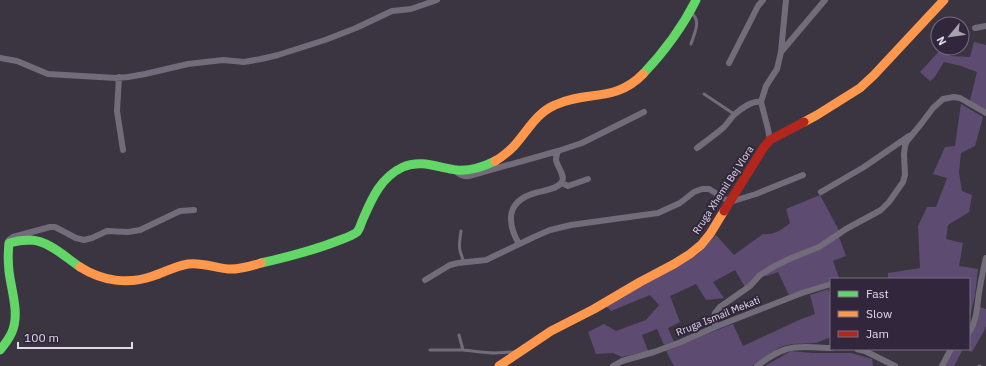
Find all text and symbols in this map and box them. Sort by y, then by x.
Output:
north arrow [930,16,970,56]
text: N [933,34,949,48]
street label: Rruga Xhemil Bej Vlora [690,143,757,237]
legend [830,278,970,350]
text: Fast [866,286,889,301]
street label: Rruga Ismail Mekati [674,293,762,339]
text: Slow [866,306,892,321]
scale bar [18,324,132,350]
text: Jam [866,326,889,341]
text: 100 m [24,330,59,345]

